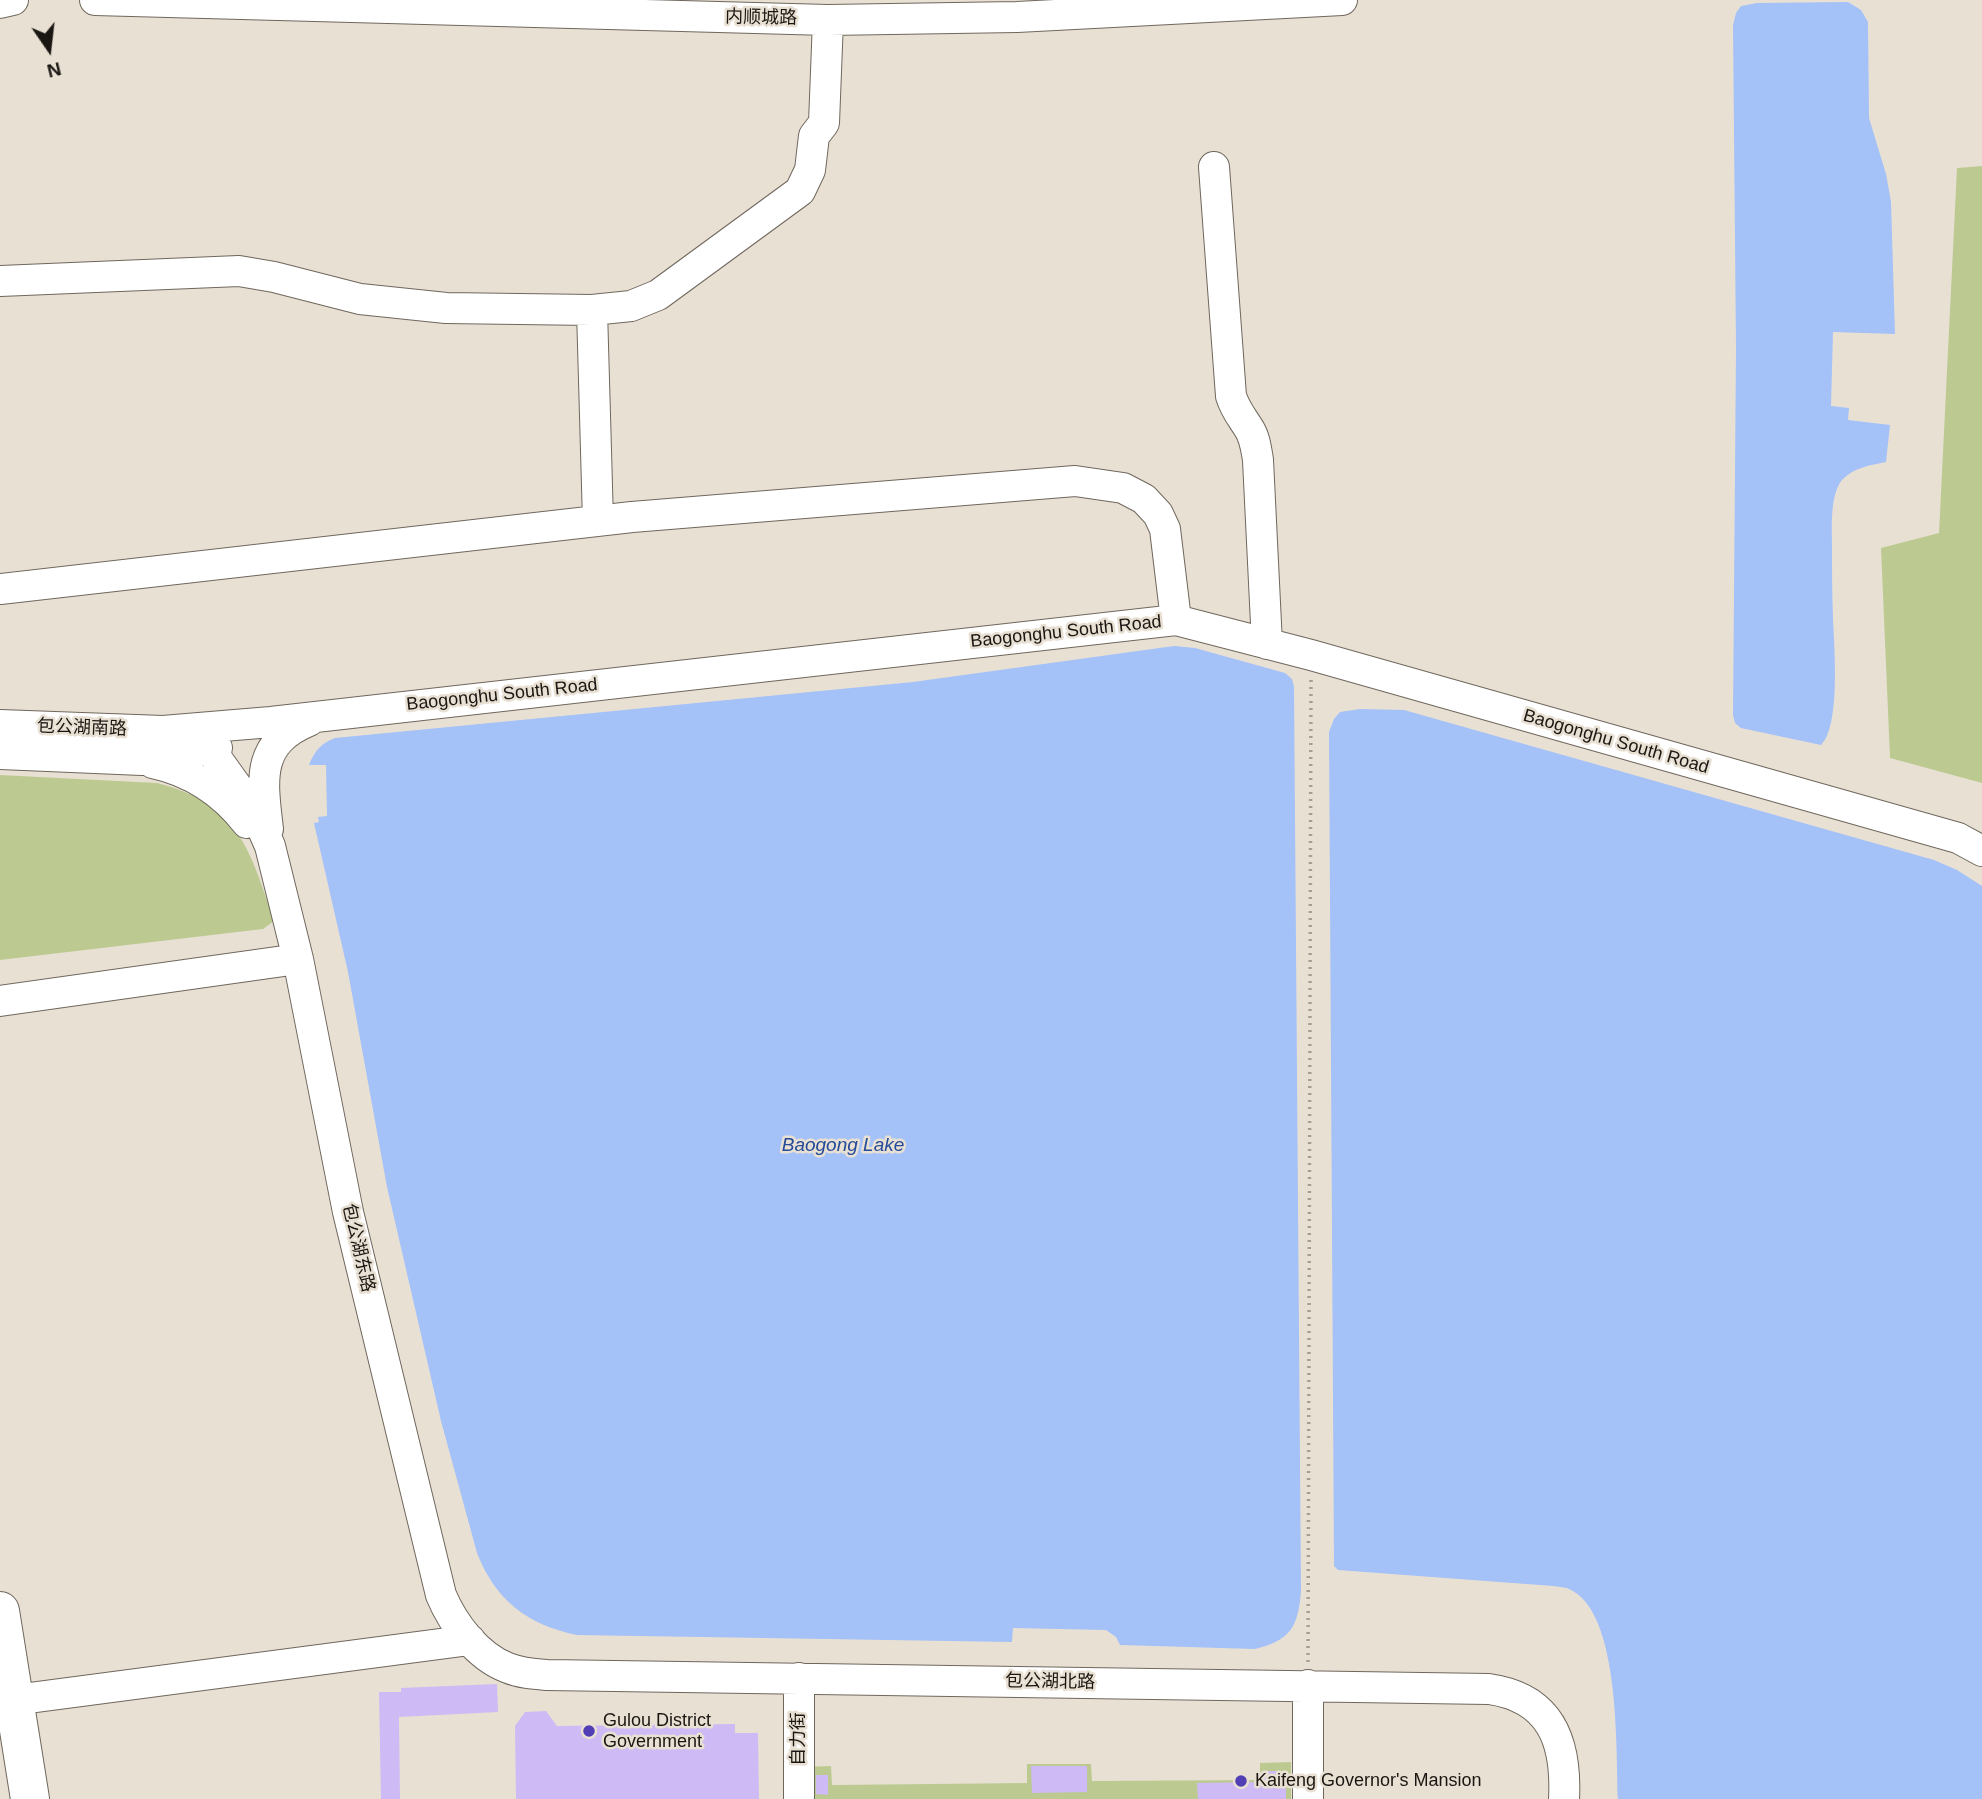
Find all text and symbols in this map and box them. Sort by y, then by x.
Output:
street label: 内顺城路 [725,7,797,29]
north arrow [14,14,84,84]
text: N [45,58,63,82]
street label: Baogonghu South Road [969,611,1163,653]
street label: Baogonghu South Road [405,674,599,716]
street label: Baogonghu South Road [1521,705,1711,779]
street label: 包公湖南路 [37,716,127,740]
water label: Baogong Lake [782,1135,904,1157]
street label: 包公湖东路 [337,1202,379,1294]
street label: 包公湖北路 [1005,1670,1095,1694]
place label: Gulou District Government [603,1710,711,1752]
street label: 自力街 [788,1712,810,1766]
marker: Gulou District Government [581,1723,597,1739]
place label: Kaifeng Governor's Mansion [1255,1770,1482,1792]
marker: Kaifeng Governor's Mansion [1233,1773,1249,1789]

